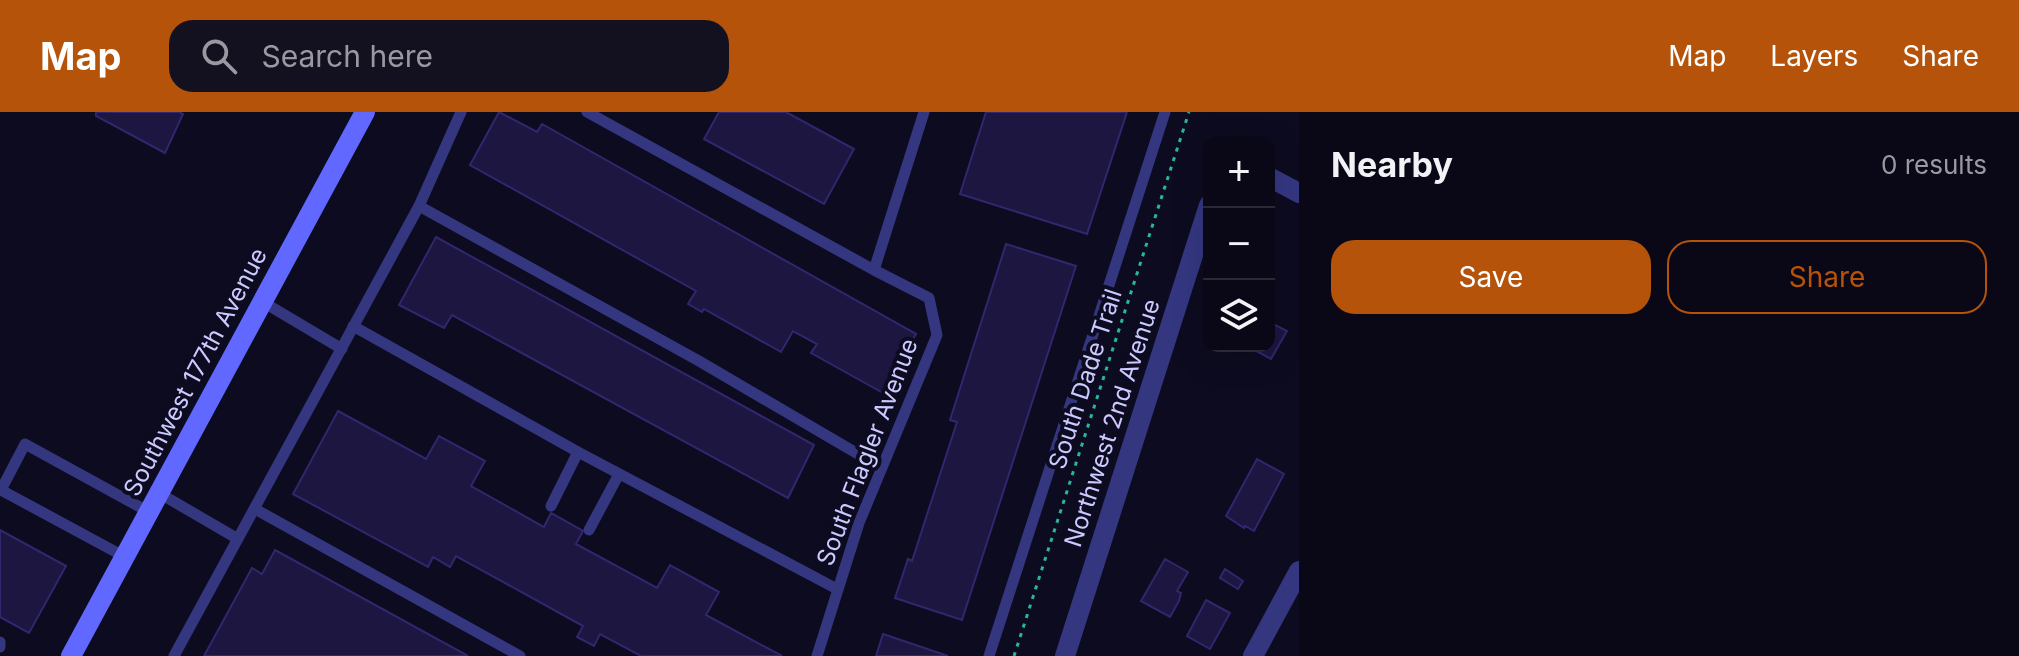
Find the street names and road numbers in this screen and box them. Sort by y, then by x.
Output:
street label: Southwest 177th Avenue [117,243,273,501]
street label: South Dade Trail [1042,285,1128,473]
street label: Northwest 2nd Avenue [1058,295,1166,551]
street label: South Flagler Avenue [810,334,924,570]

